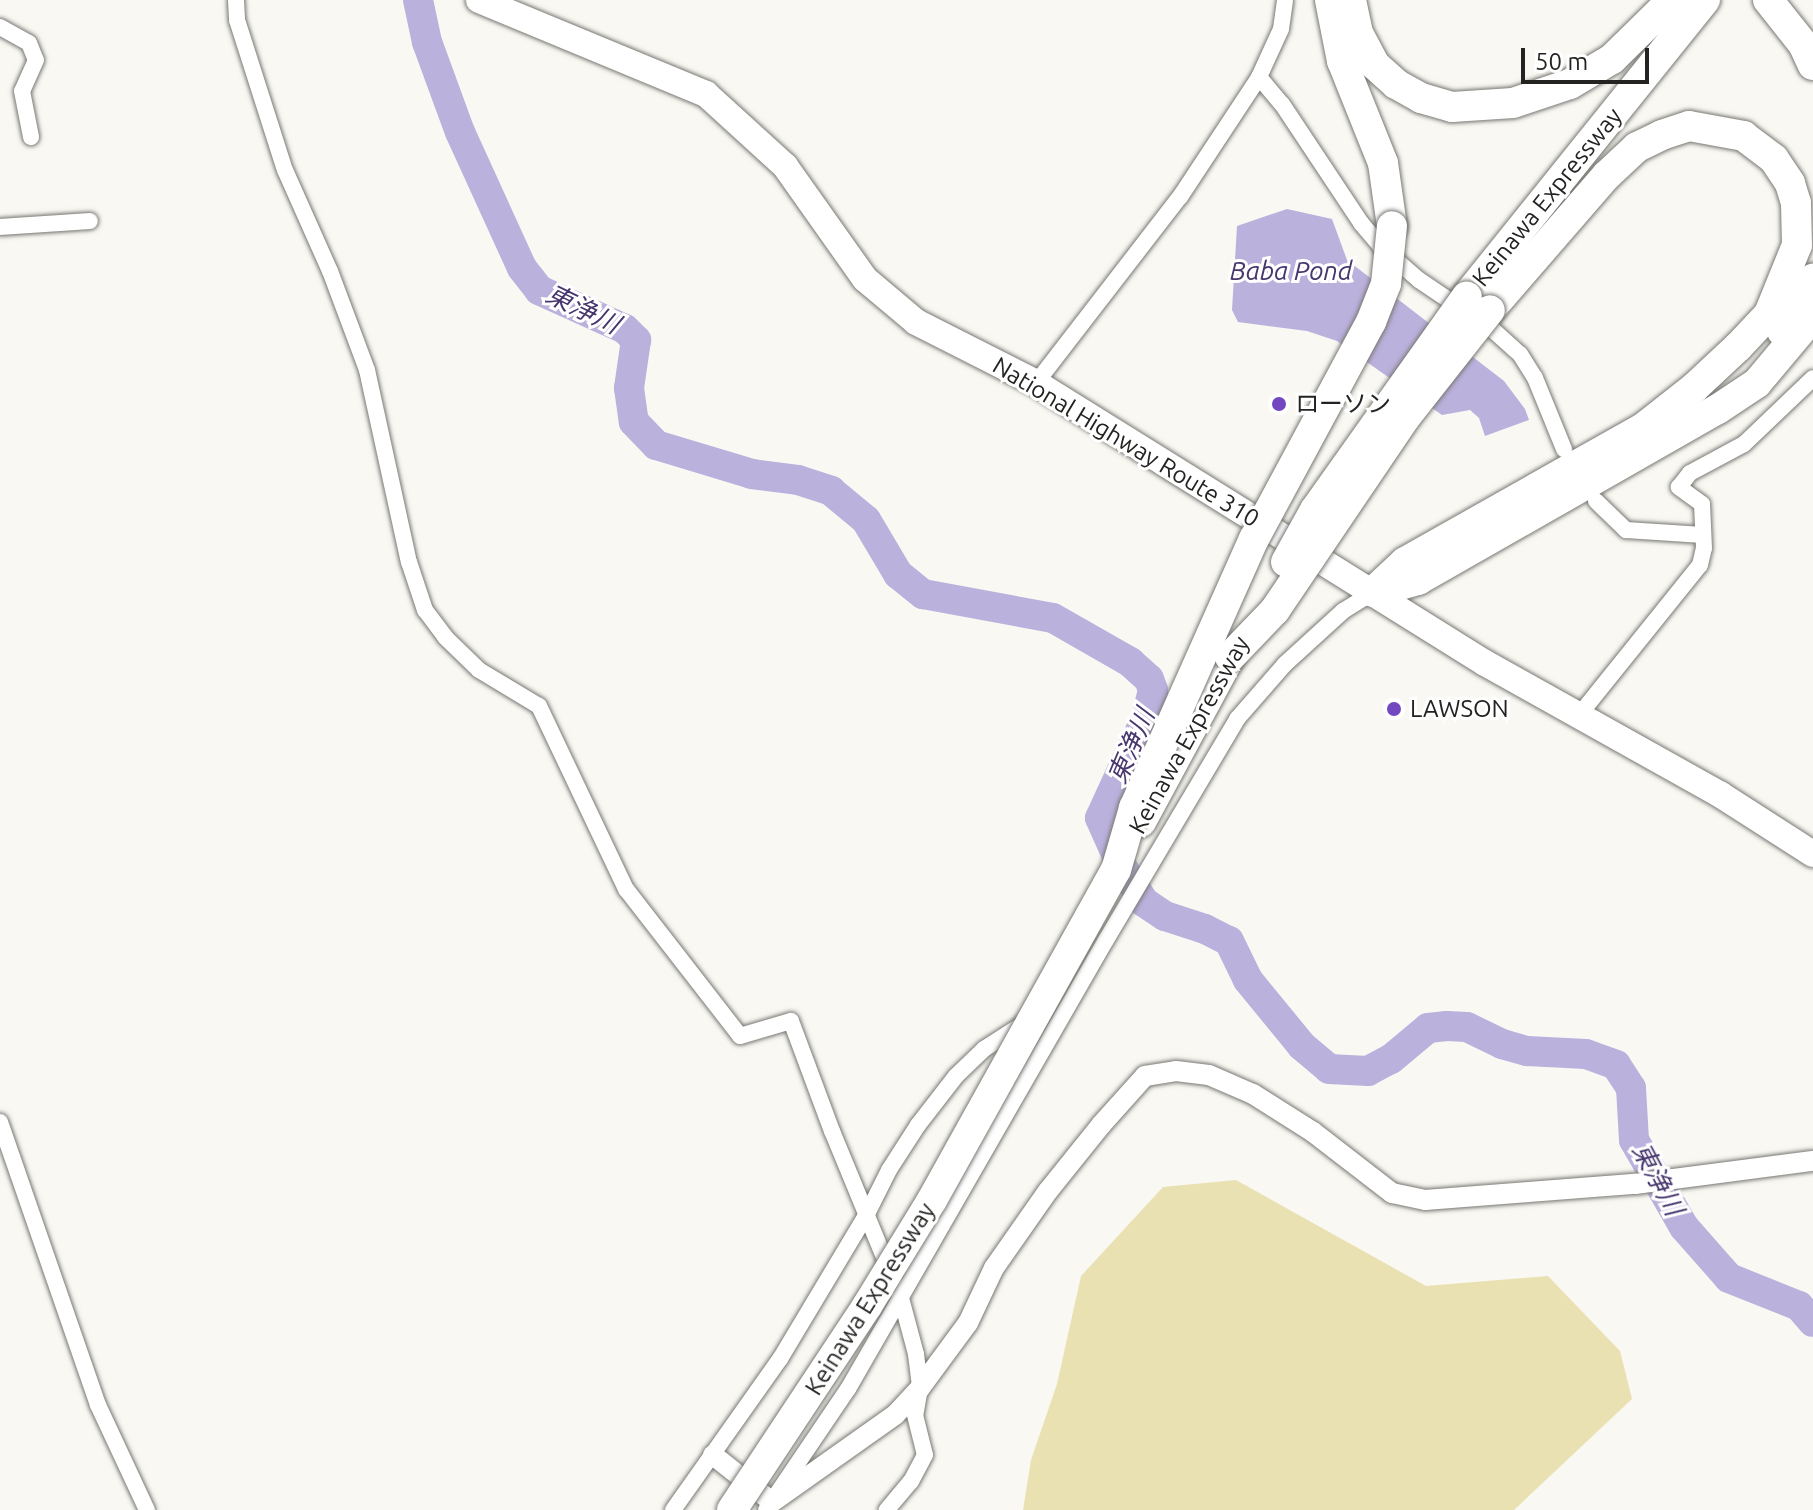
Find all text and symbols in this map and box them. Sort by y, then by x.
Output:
scale bar [1525,32,1653,82]
text: 50 m [1535,48,1588,75]
street label: Keinawa Expressway [1466,102,1628,292]
water label: Baba Pond [1230,255,1352,287]
water label: 東浄川 [541,278,625,340]
street label: National Highway Route 310 [987,351,1265,533]
place label: ローソン [1295,390,1391,418]
marker: ローソン [1270,395,1288,413]
street label: Keinawa Expressway [1123,631,1255,839]
place label: LAWSON [1410,695,1509,723]
marker: LAWSON [1385,700,1403,718]
water label: 東浄川 [1101,704,1161,788]
water label: 東浄川 [1626,1137,1690,1221]
street label: Keinawa Expressway [799,1198,941,1400]

